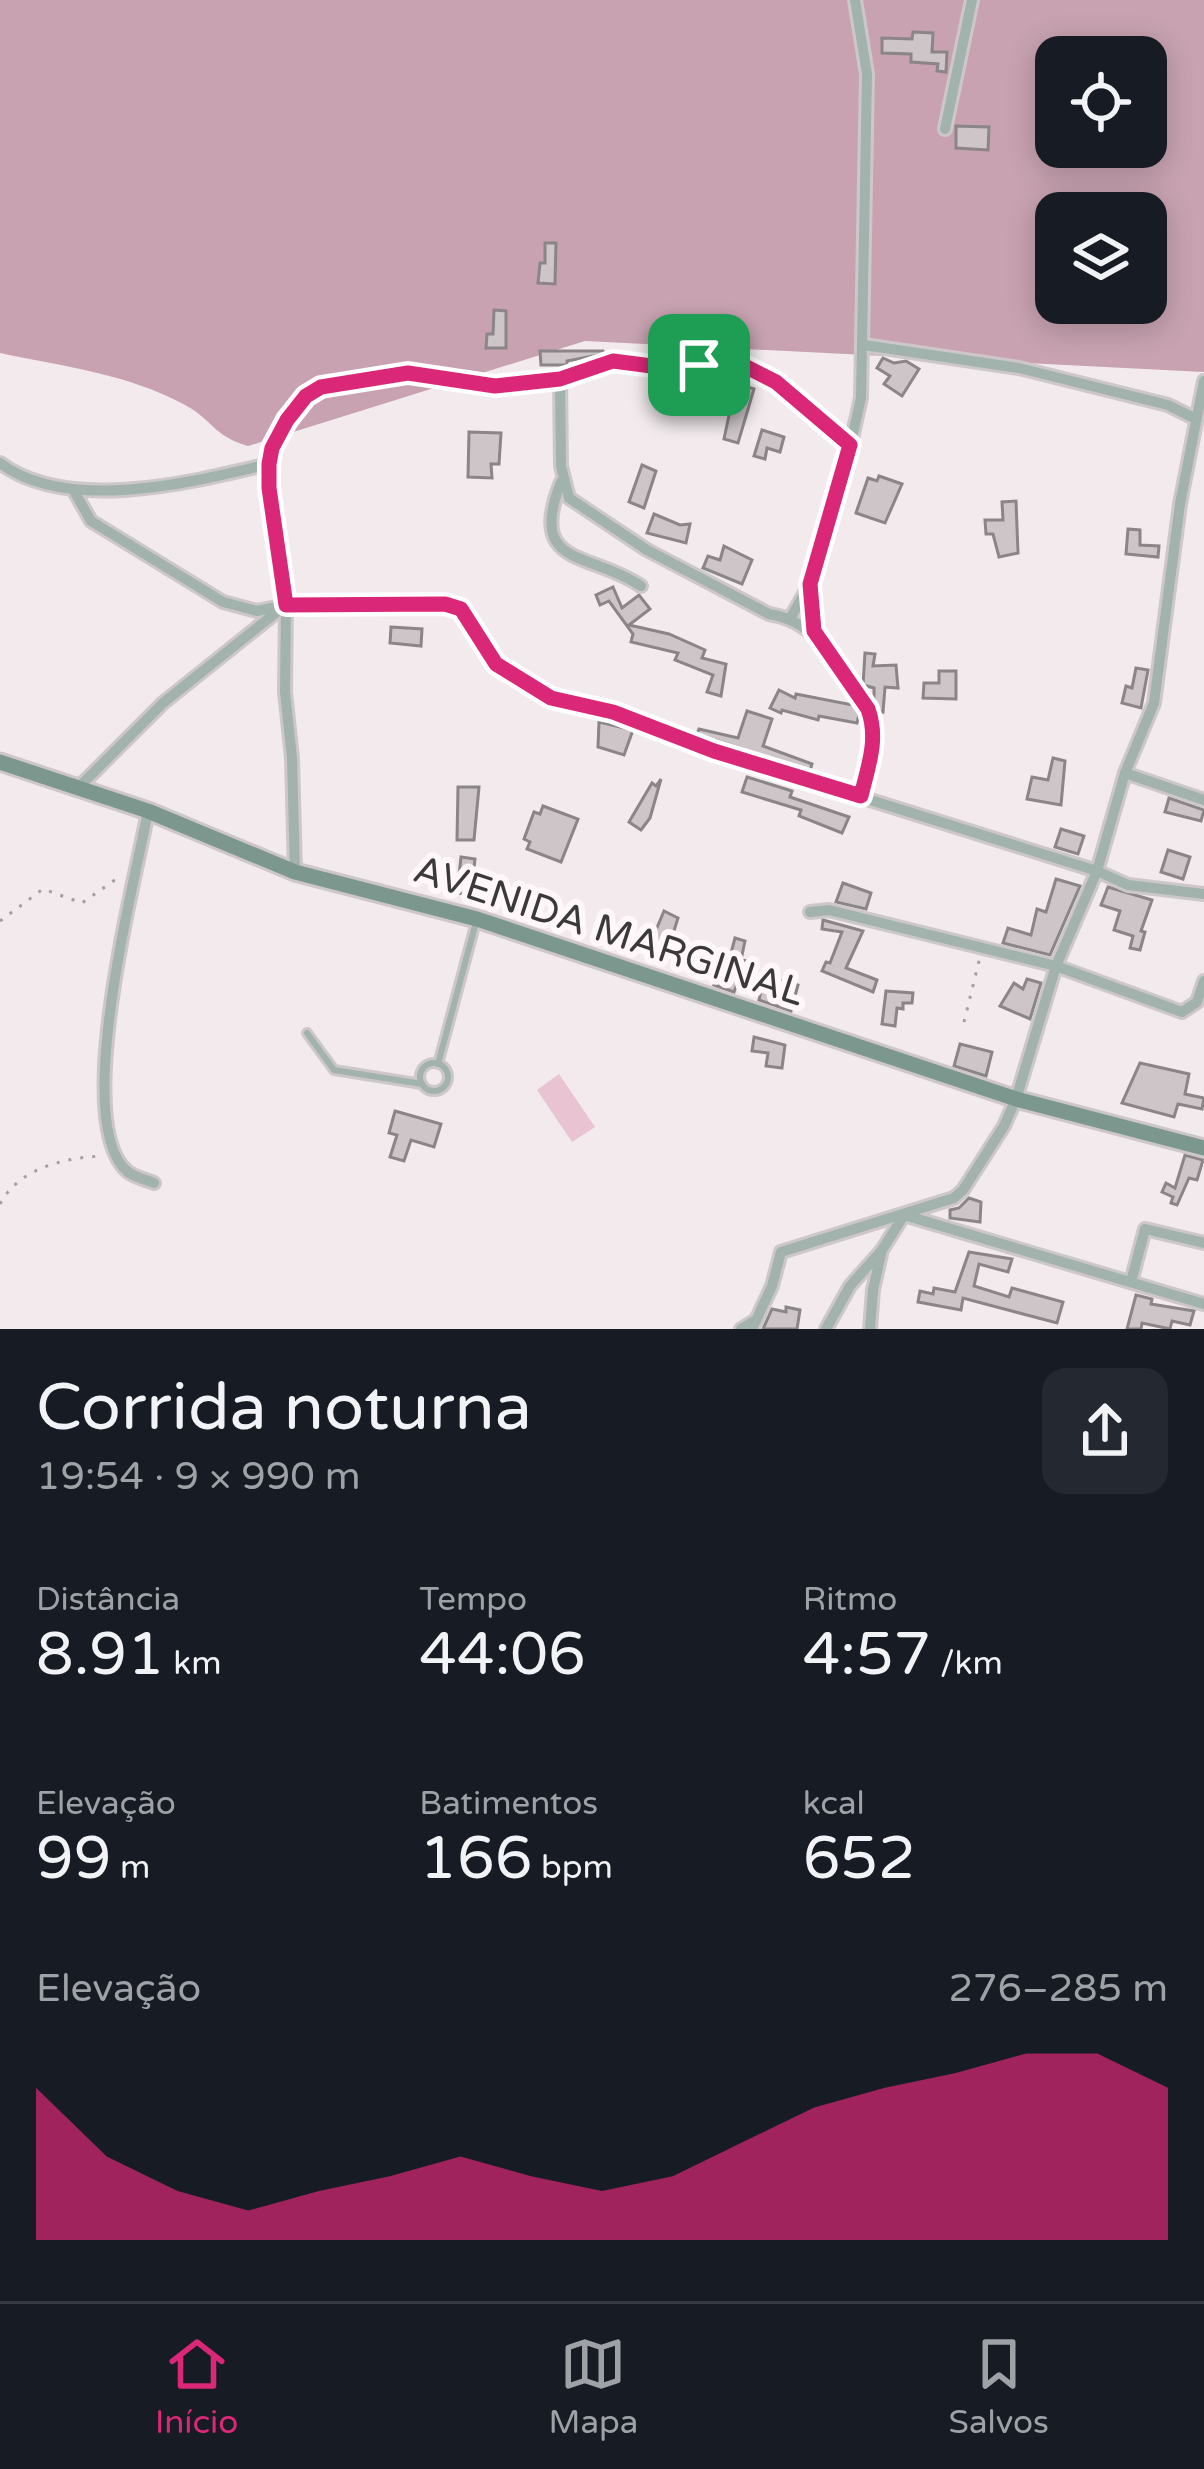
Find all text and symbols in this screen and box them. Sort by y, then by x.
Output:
map controls [1035,36,1167,324]
button: locate [1035,36,1167,168]
button: layers [1035,192,1167,324]
pin [648,314,750,416]
icon: arrive [666,332,732,398]
street label: AVENIDA MARGINAL [408,846,810,1016]
text: Corrida noturna [36,1368,532,1448]
button: share [1042,1368,1168,1494]
text: 19:54 · 9 × 990 m [36,1453,361,1500]
text: Distância [36,1580,180,1619]
text: Tempo [419,1580,527,1619]
text: Ritmo [803,1580,897,1619]
text: 8.91 [36,1619,165,1691]
text: 44:06 [419,1619,586,1691]
text: 4:57 [803,1619,931,1691]
text: km [165,1644,222,1683]
text: /km [931,1644,1003,1683]
text: Elevação [36,1784,176,1823]
text: Batimentos [419,1784,598,1823]
text: kcal [803,1784,865,1823]
text: 99 [36,1823,111,1895]
text: 166 [419,1823,532,1895]
text: 652 [803,1823,916,1895]
text: m [111,1848,150,1887]
text: bpm [532,1848,613,1887]
text: Elevação [36,1965,201,2012]
text: 276–285 m [948,1965,1168,2012]
tab: Início [155,2331,238,2442]
tab: Mapa [549,2331,638,2442]
tab: Salvos [949,2331,1049,2442]

